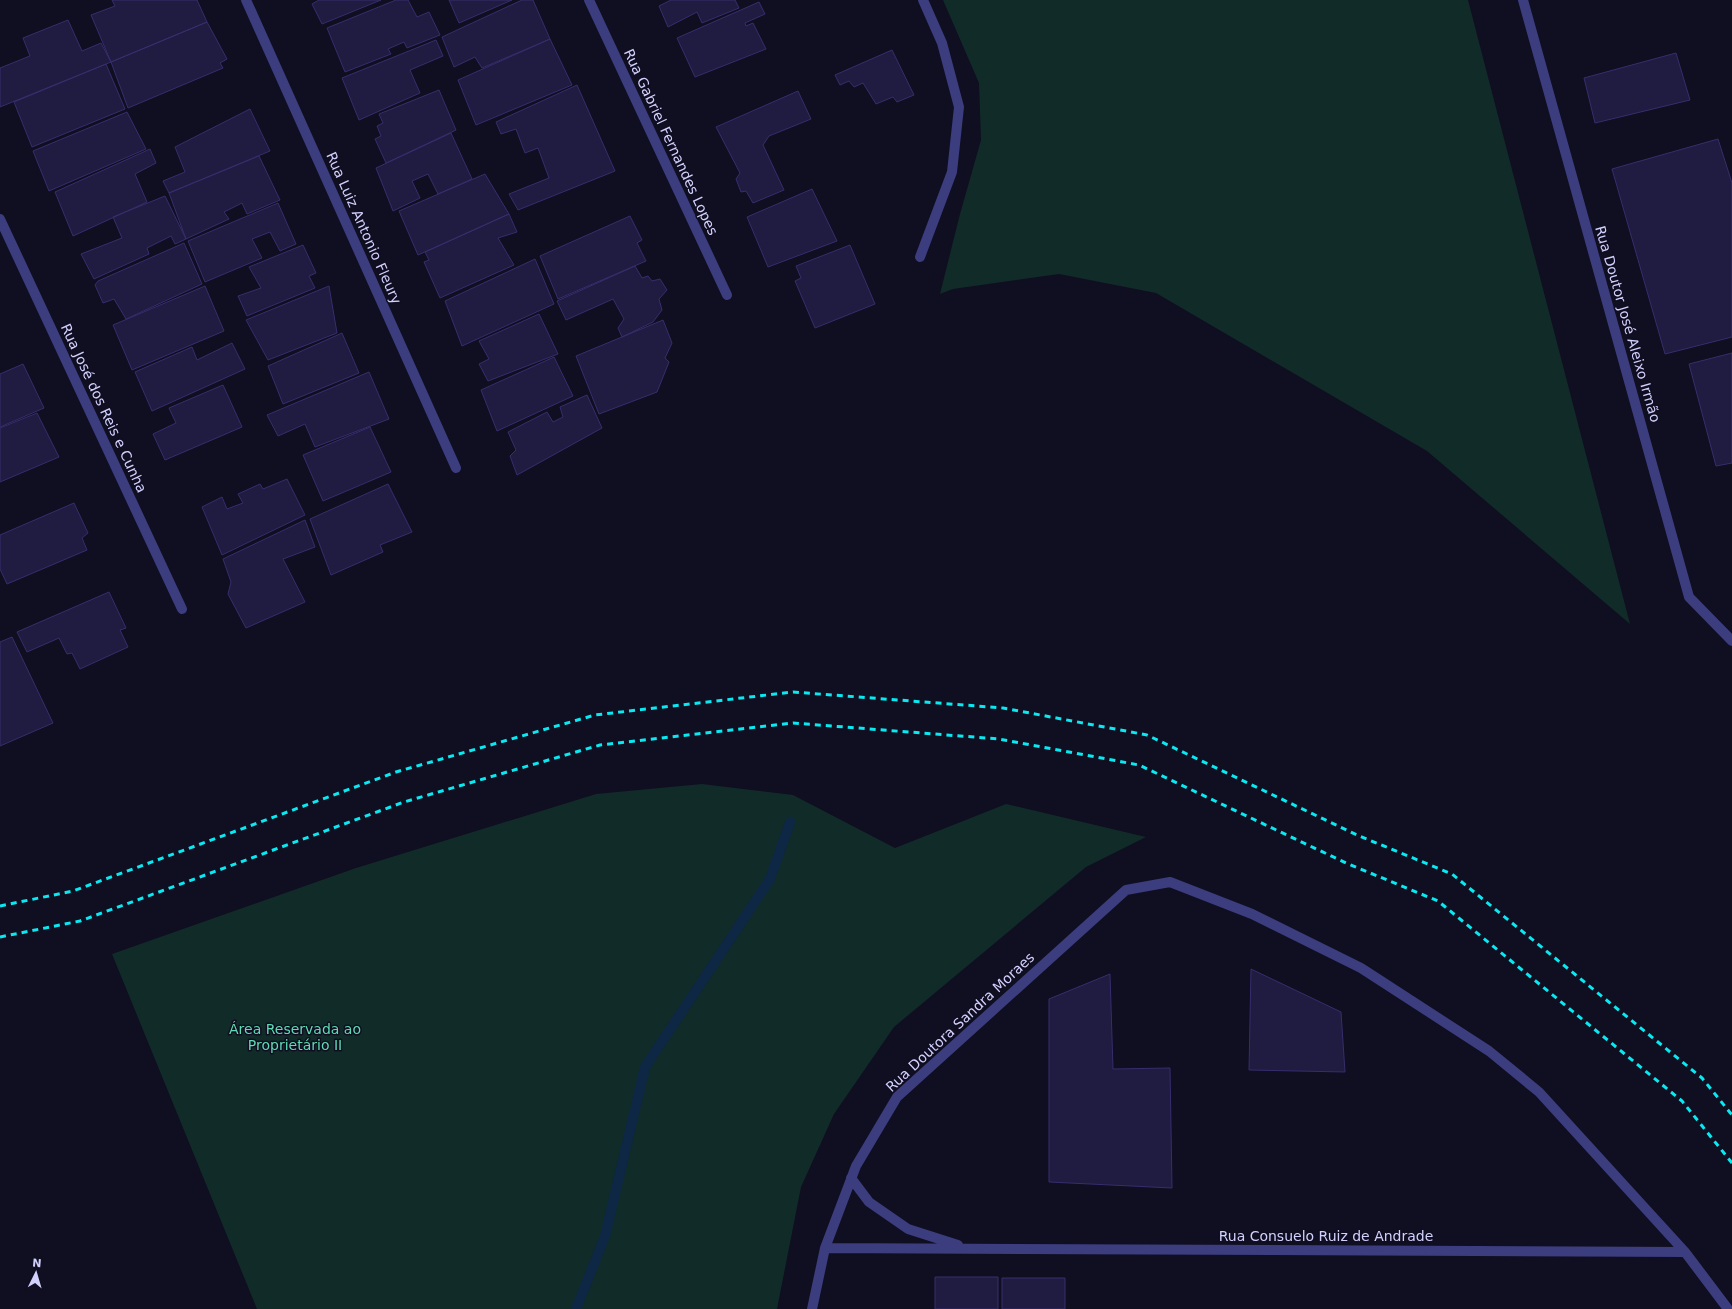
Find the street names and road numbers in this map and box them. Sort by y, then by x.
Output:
street label: Rua Gabriel Fernandes Lopes [621,46,721,238]
street label: Rua Luiz Antonio Fleury [323,149,405,307]
street label: Rua Doutor José Aleixo Irmão [1592,224,1664,424]
street label: Rua José dos Reis e Cunha [58,321,150,495]
street label: Rua Doutora Sandra Moraes [883,949,1037,1095]
street label: Rua Consuelo Ruiz de Andrade [1219,1228,1433,1244]

